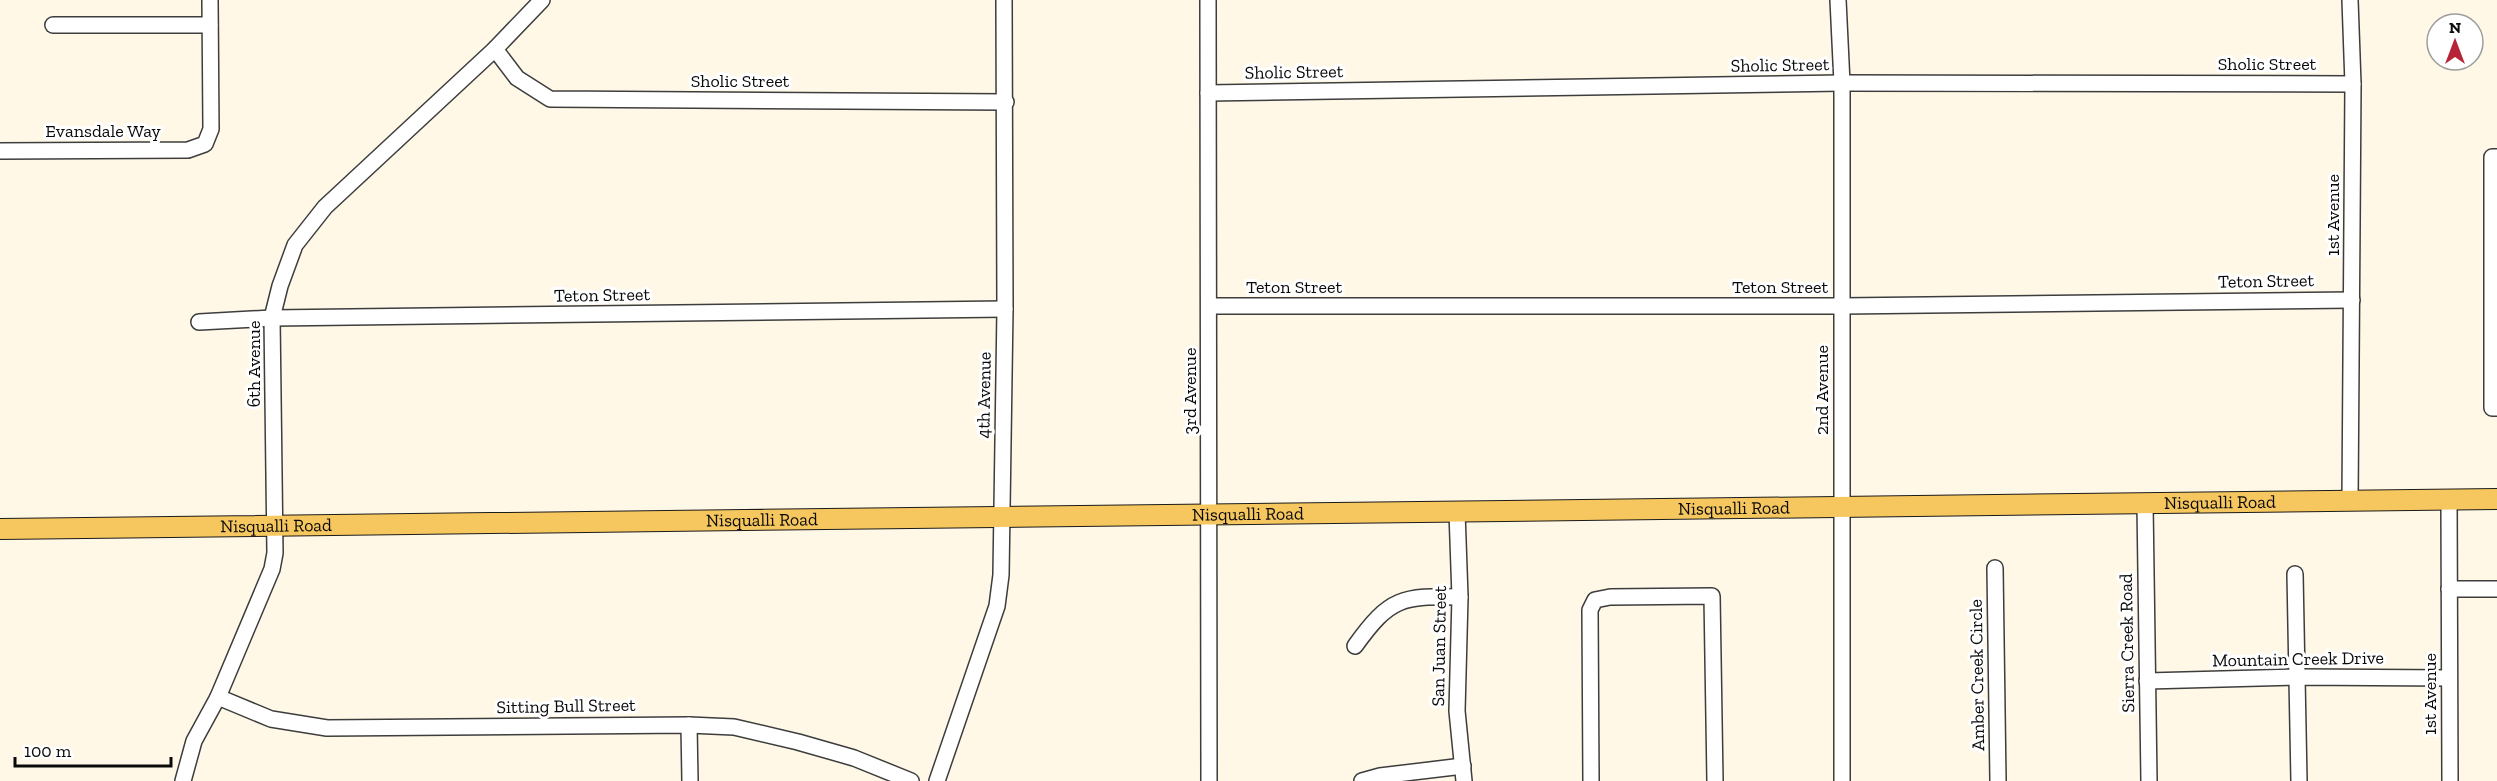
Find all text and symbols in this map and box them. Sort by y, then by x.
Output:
north arrow [2425,12,2485,72]
text: N [2449,18,2461,37]
street label: Sholic Street [1731,53,1830,77]
street label: Sholic Street [2218,53,2317,75]
street label: Sholic Street [1245,60,1344,84]
street label: Sholic Street [691,70,790,92]
street label: Evansdale Way [45,120,162,142]
street label: 1st Avenue [2322,174,2344,256]
street label: Teton Street [2218,269,2315,293]
street label: Teton Street [1246,276,1342,298]
street label: Teton Street [1732,276,1828,298]
street label: Teton Street [554,283,651,307]
street label: 6th Avenue [243,321,265,407]
street label: 2nd Avenue [1811,345,1833,435]
street label: 3rd Avenue [1179,348,1201,434]
street label: 4th Avenue [972,351,996,439]
street label: Nisqualli Road [2164,491,2276,514]
street label: Nisqualli Road [1678,496,1790,520]
street label: Nisqualli Road [1192,502,1304,526]
street label: Nisqualli Road [706,508,818,532]
street label: Nisqualli Road [220,514,332,537]
street label: Sierra Creek Road [2115,573,2139,713]
street label: San Juan Street [1427,585,1451,707]
street label: Amber Creek Circle [1965,599,1989,751]
street label: Mountain Creek Drive [2212,647,2384,671]
street label: 1st Avenue [2419,653,2441,735]
street label: Sitting Bull Street [496,694,636,718]
scale bar [15,730,171,768]
text: 100 m [24,740,72,762]

